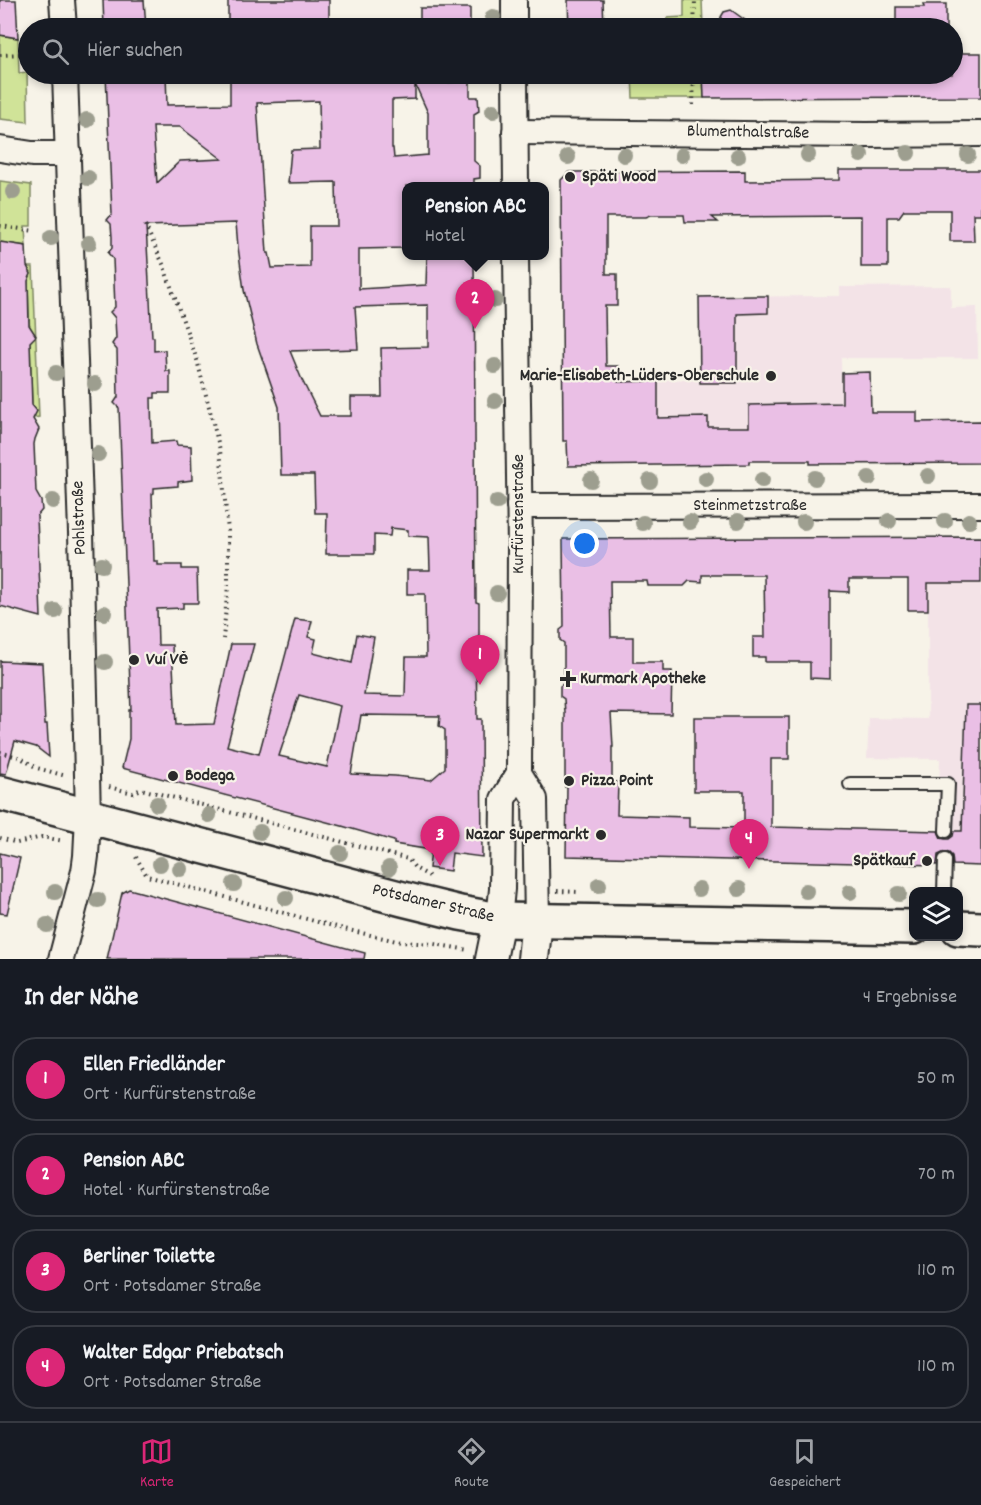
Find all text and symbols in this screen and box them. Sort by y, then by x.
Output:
search box [18,18,963,84]
icon: search [39,35,72,68]
text: Hier suchen [87,36,183,67]
street label: Blumenthalstraße [686,119,810,147]
place label: Späti Wood [582,165,656,190]
marker: Späti Wood [563,170,577,184]
popup [402,182,549,260]
text: Pension ABC [425,192,526,223]
text: Hotel [425,223,465,251]
pin: 2 [456,280,494,329]
place label: Marie-Elisabeth-Lüders-Oberschule [520,364,759,389]
marker: Marie-Elisabeth-Lüders-Oberschule [764,369,778,383]
street label: Kurfürstenstraße [507,454,532,574]
street label: Pohlstraße [66,480,94,556]
street label: Steinmetzstraße [693,494,807,519]
your location [570,529,599,558]
pin: 1 [460,636,500,685]
place label: Vuí Vẻ [146,648,189,673]
marker: Vuí Vẻ [127,653,141,667]
place label: Kurmark Apotheke [580,667,706,692]
marker: Kurmark Apotheke [561,672,575,686]
place label: Bodega [185,764,235,789]
marker: Bodega [166,769,180,783]
place label: Pizza Point [581,769,654,794]
marker: Pizza Point [562,774,576,788]
pin: 3 [420,816,460,866]
pin: 4 [730,820,768,869]
place label: Nazar Supermarkt [465,823,589,848]
marker: Nazar Supermarkt [594,828,608,842]
place label: Spätkauf [853,849,917,874]
marker: Spätkauf [920,854,934,868]
street label: Potsdamer Straße [370,878,497,930]
map controls [909,887,963,941]
button: layers [909,887,963,941]
text: In der Nähe [24,980,138,1017]
text: 4 Ergebnisse [863,984,957,1012]
text: Ellen Friedländer [83,1050,225,1081]
text: 1 [43,1065,48,1093]
text: 50 m [917,1065,955,1093]
text: Ort · Kurfürstenstraße [83,1081,256,1109]
text: Pension ABC [83,1146,184,1177]
text: 2 [41,1161,50,1189]
text: 70 m [918,1161,955,1189]
text: Hotel · Kurfürstenstraße [83,1177,270,1205]
text: Berliner Toilette [83,1242,215,1273]
text: 3 [41,1257,50,1285]
text: 110 m [917,1257,955,1285]
text: Ort · Potsdamer Straße [83,1273,261,1301]
text: Walter Edgar Priebatsch [83,1338,284,1369]
text: 4 [41,1353,50,1381]
text: 110 m [917,1353,955,1381]
text: Ort · Potsdamer Straße [83,1369,261,1397]
tab: Karte [140,1435,174,1494]
tab: Route [454,1435,489,1494]
tab: Gespeichert [769,1435,841,1494]

